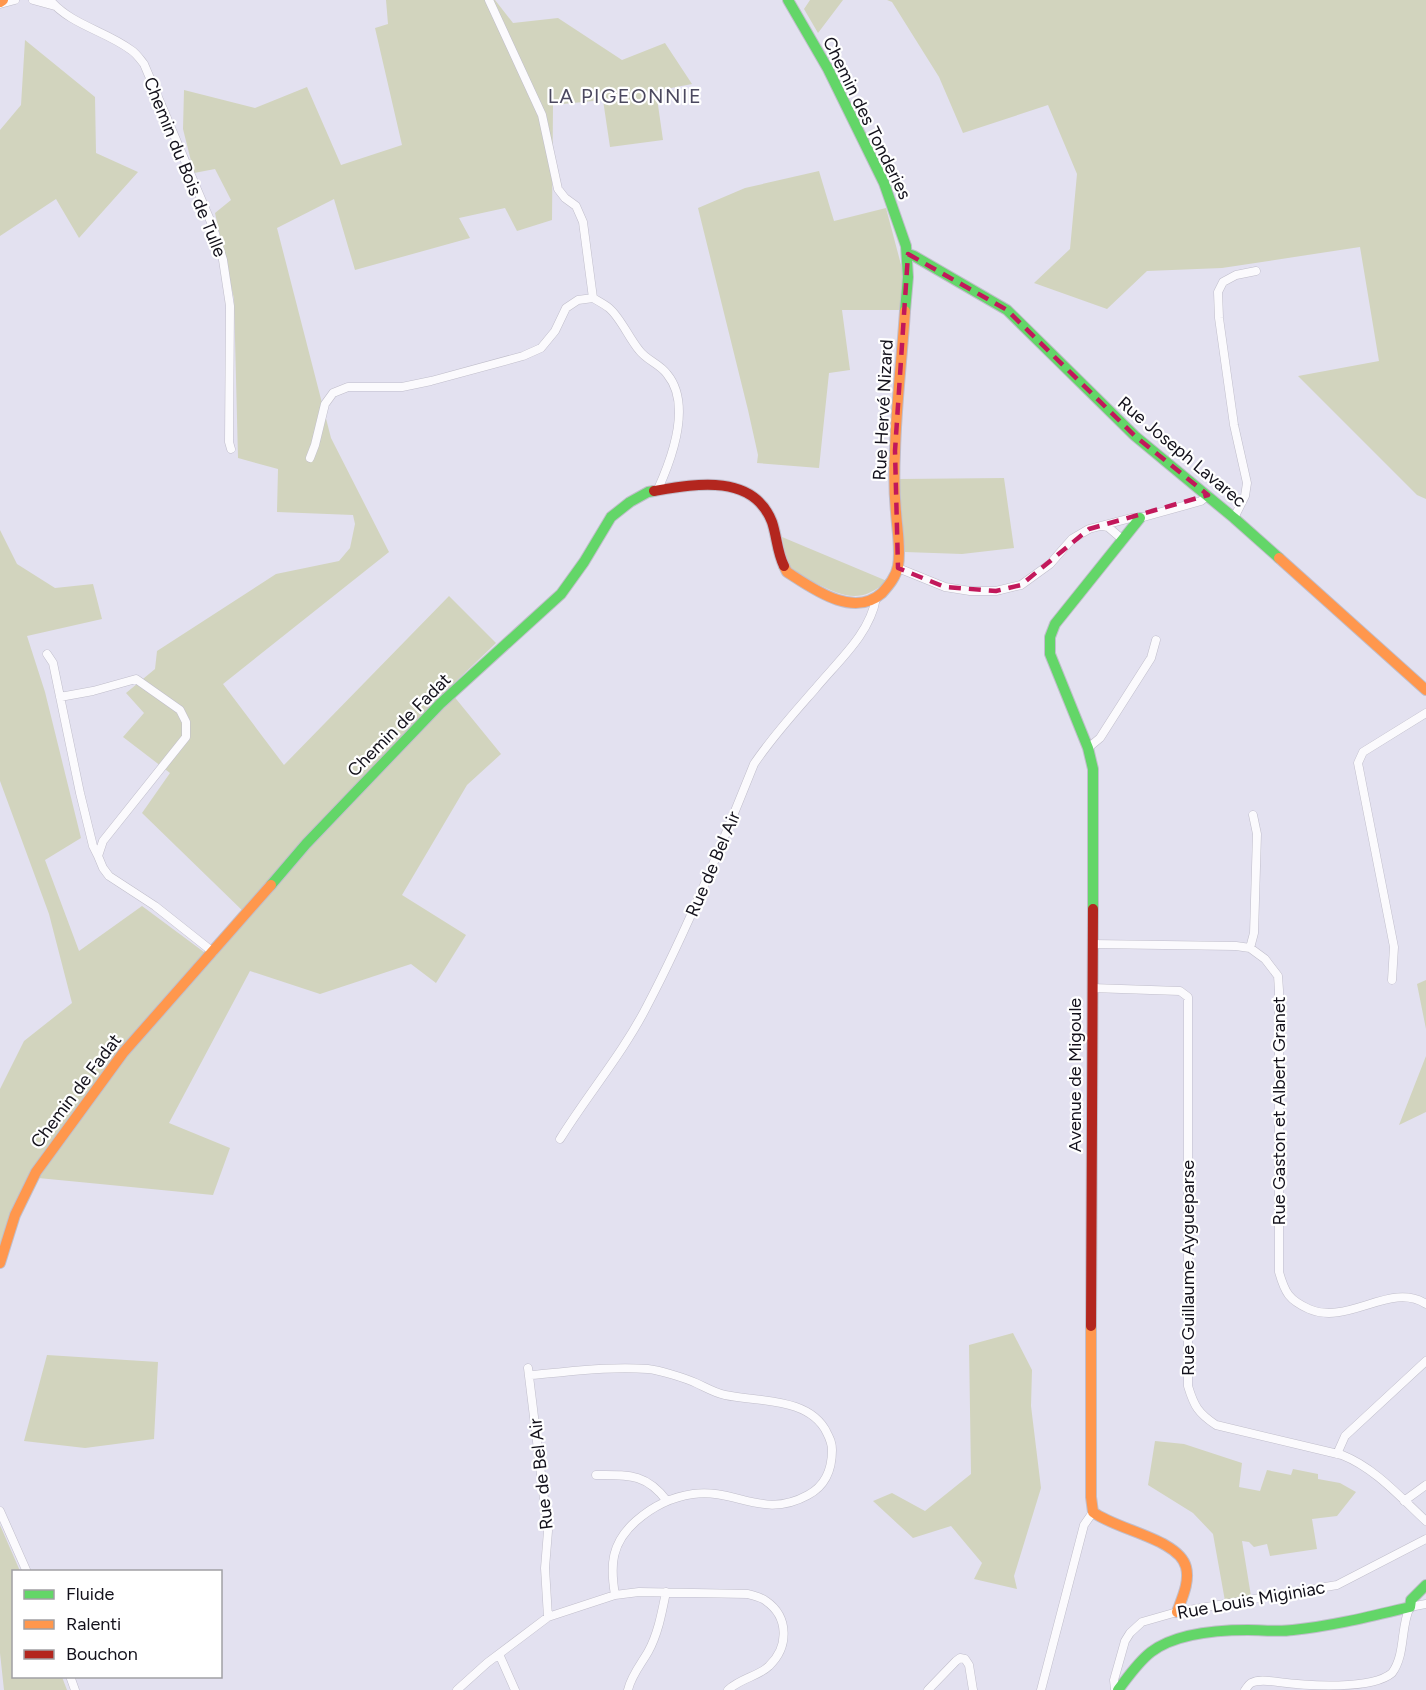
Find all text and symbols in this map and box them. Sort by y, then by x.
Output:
street label: Chemin des Tonderies [818,33,916,203]
street label: Chemin du Bois de Tulle [139,74,231,260]
district label: LA PIGEONNIE [548,84,702,108]
street label: Rue Hervé Nizard [868,339,898,481]
street label: Rue Joseph Lavarec [1113,392,1251,512]
street label: Chemin de Fadat [343,669,455,781]
street label: Rue de Bel Air [681,808,745,920]
street label: Rue Gaston et Albert Granet [1268,996,1290,1226]
street label: Avenue de Migoule [1064,998,1086,1152]
street label: Chemin de Fadat [26,1030,126,1152]
street label: Rue Guillaume Aygueparse [1177,1160,1199,1376]
street label: Rue de Bel Air [524,1417,558,1531]
legend [12,1570,222,1678]
street label: Rue Louis Miginiac [1175,1576,1327,1624]
text: Fluide [66,1583,115,1605]
text: Ralenti [66,1613,121,1635]
text: Bouchon [66,1643,138,1665]

